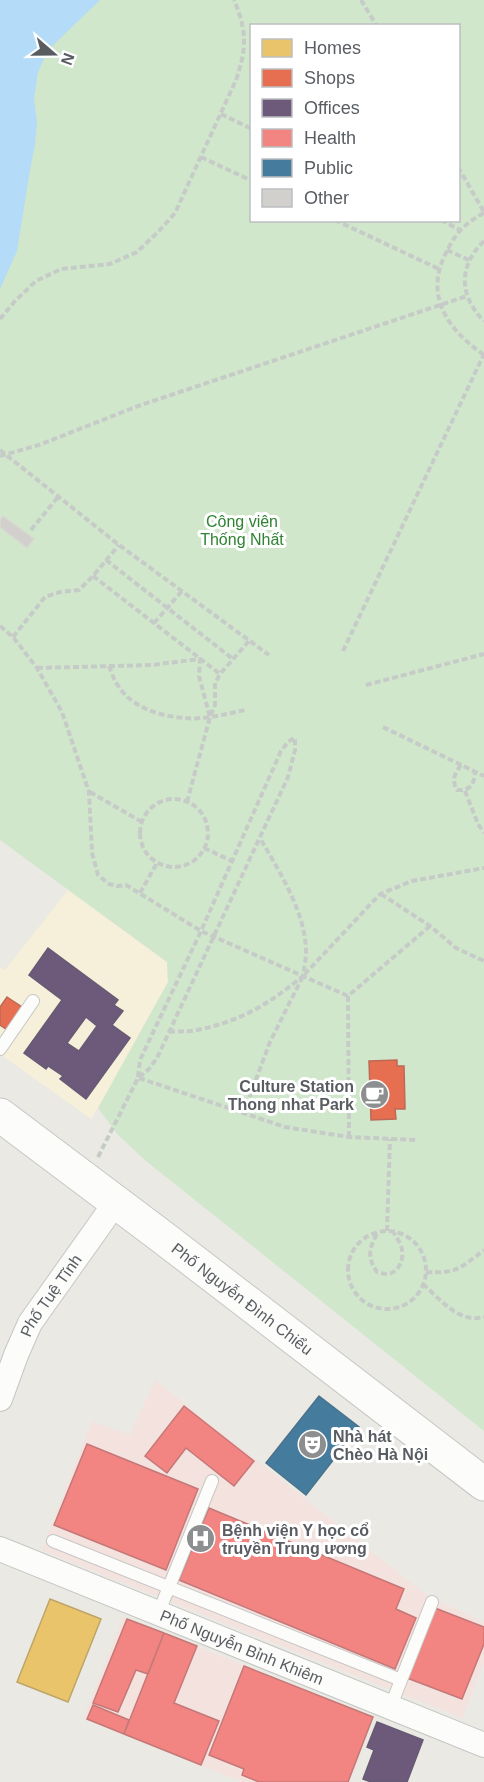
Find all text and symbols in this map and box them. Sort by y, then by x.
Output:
north arrow [24,24,84,84]
legend [250,24,460,222]
text: Homes [304,38,361,58]
text: N [58,51,78,67]
text: Shops [304,68,355,88]
text: Offices [304,98,360,118]
text: Health [304,128,356,148]
text: Public [304,158,353,178]
text: Other [304,188,349,208]
park label: Công viên Thống Nhất [200,513,284,548]
place label: Culture Station Thong nhat Park [228,1078,354,1113]
cafe icon: Culture Station Thong nhat Park [359,1079,391,1111]
street label: Phố Nguyễn Đình Chiểu [168,1240,316,1358]
street label: Phố Tuệ Tĩnh [17,1251,85,1339]
place label: Nhà hát Chèo Hà Nội [333,1428,428,1463]
theatre icon: Nhà hát Chèo Hà Nội [296,1429,328,1461]
place label: Bệnh viện Y học cổ truyền Trung ương [222,1522,369,1557]
hospital icon: Bệnh viện Y học cổ truyền Trung ương [185,1523,217,1555]
street label: Phố Nguyễn Bỉnh Khiêm [158,1607,326,1688]

